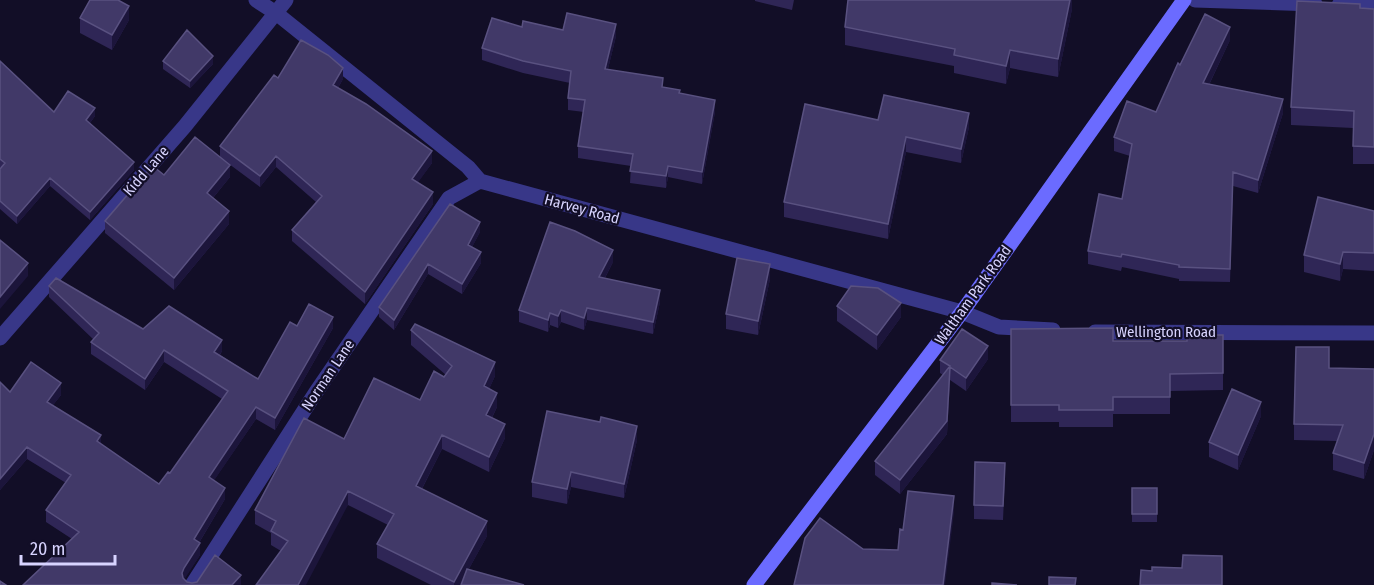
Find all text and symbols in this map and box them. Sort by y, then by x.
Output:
street label: Kidd Lane [119,142,173,200]
street label: Harvey Road [543,190,621,228]
street label: Waltham Park Road [931,242,1015,348]
street label: Wellington Road [1116,323,1216,341]
street label: Norman Lane [298,336,358,414]
scale bar [21,528,116,566]
text: 20 m [30,538,65,560]

